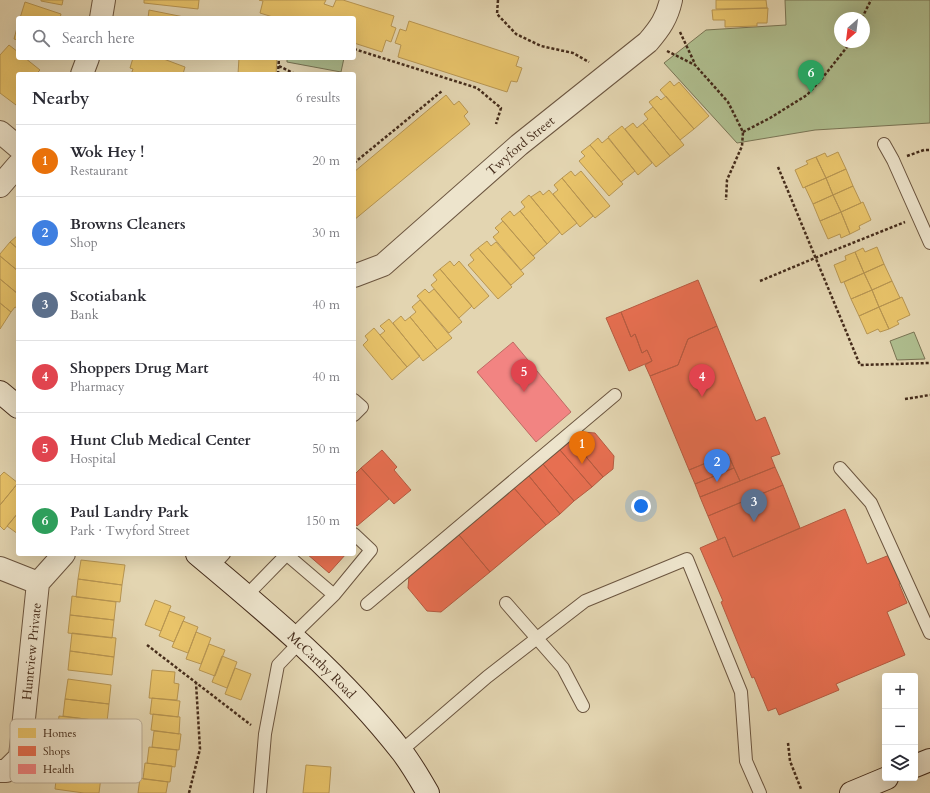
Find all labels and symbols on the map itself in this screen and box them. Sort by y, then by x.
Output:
north arrow [834,12,870,48]
pin: 6 [798,60,824,93]
street label: Twyford Street [483,112,559,180]
pin: 5 [511,359,537,392]
pin: 4 [689,364,715,397]
pin: 1 [569,431,595,464]
pin: 2 [704,449,730,482]
pin: 3 [741,489,767,522]
your location [631,496,651,516]
street label: Huntview Private [18,602,46,701]
street label: McCarthy Road [283,628,359,703]
legend [10,719,142,783]
text: Homes [43,726,76,741]
text: Shops [43,744,70,759]
text: Health [43,762,74,777]

